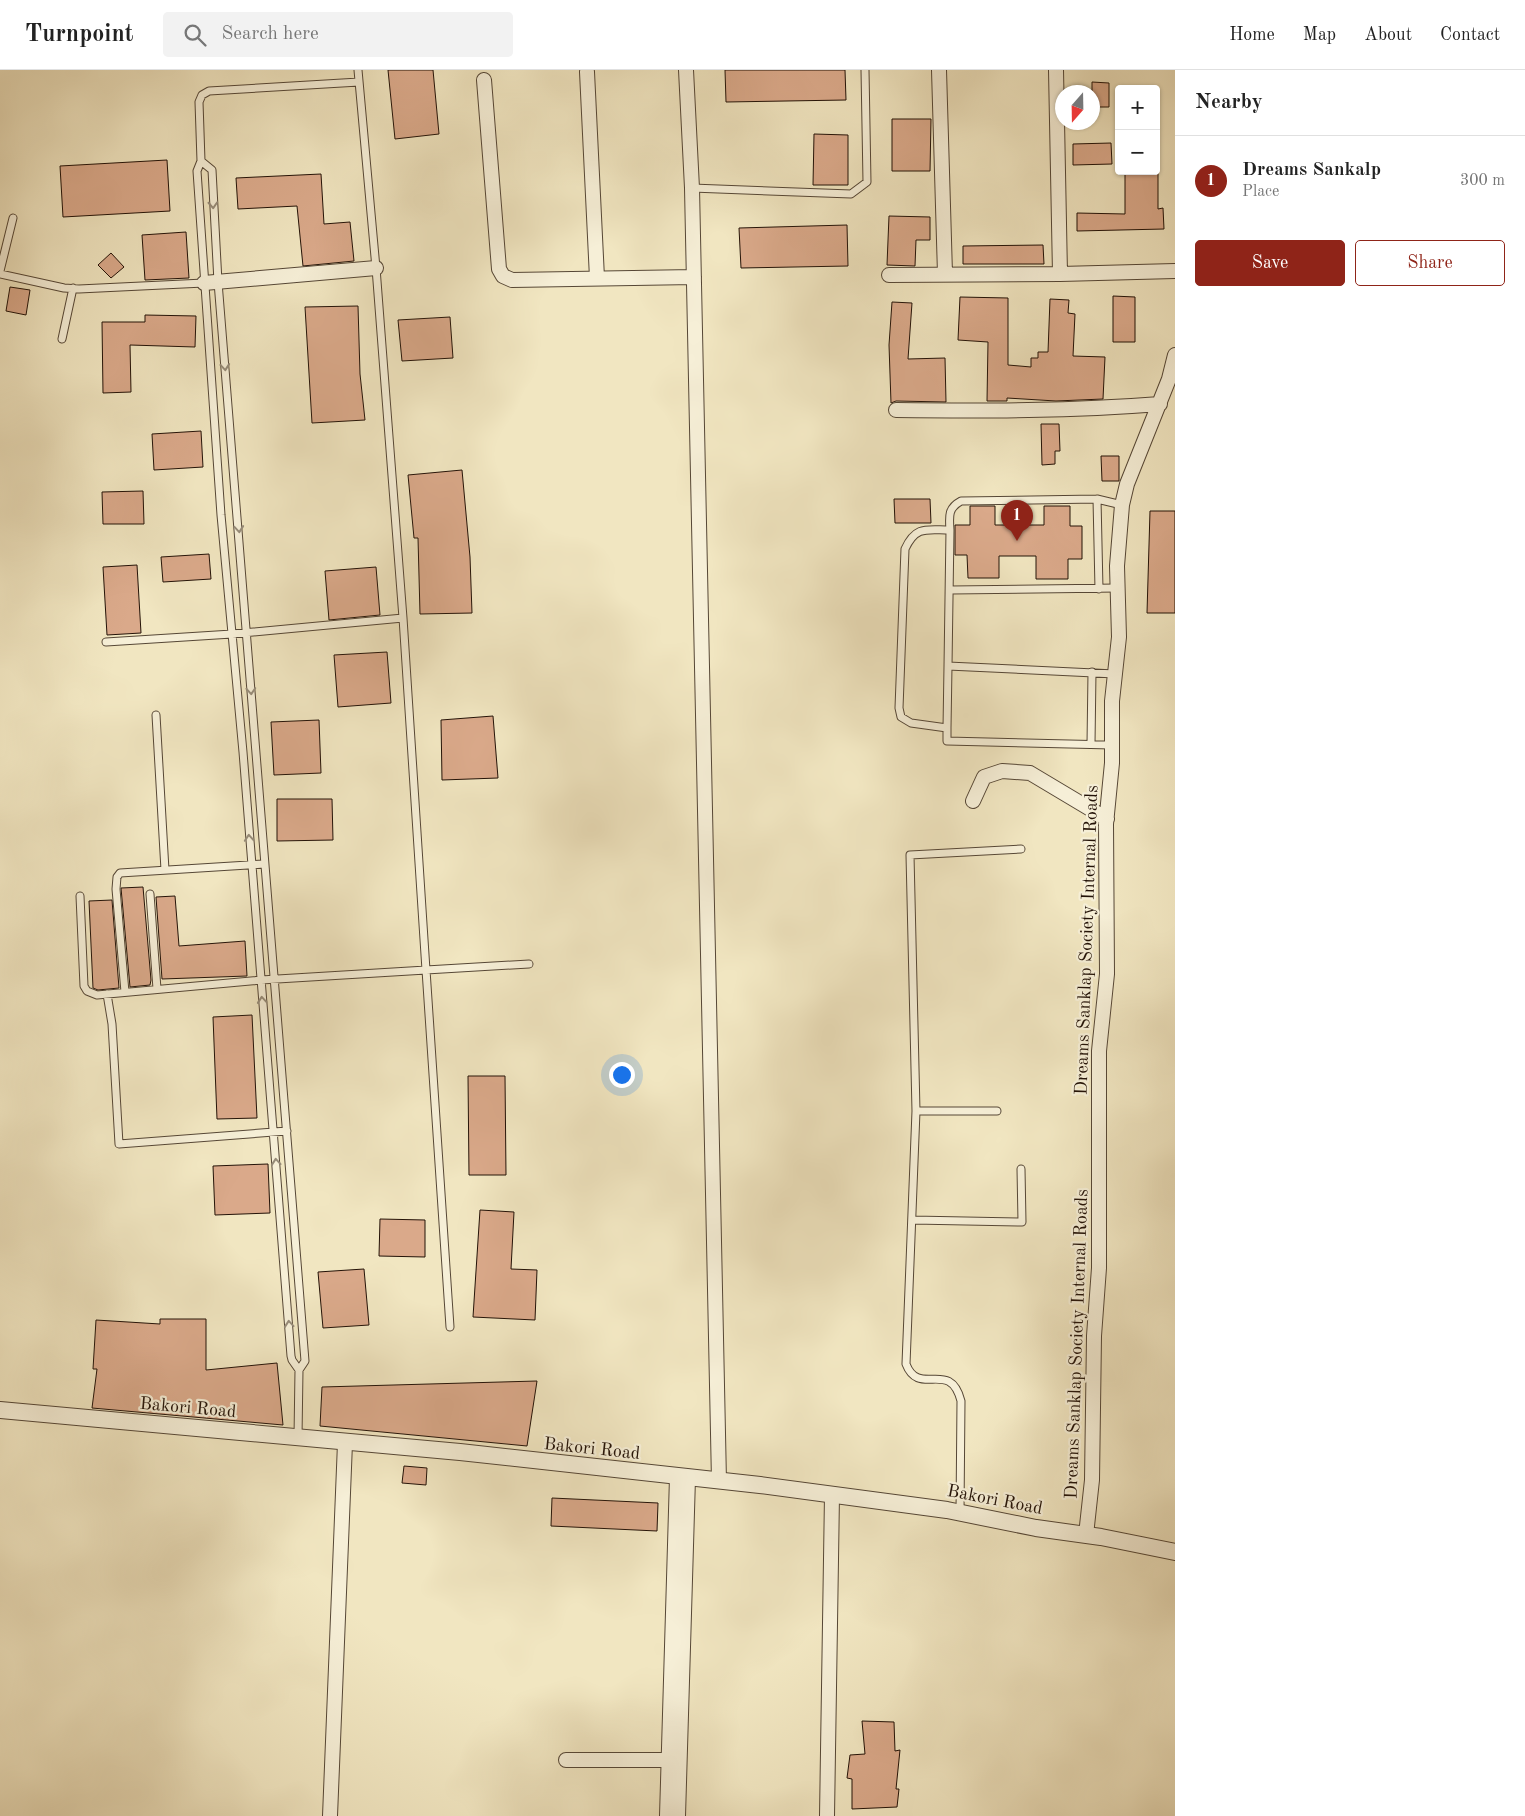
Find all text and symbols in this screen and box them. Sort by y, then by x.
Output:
search box [163,12,513,57]
icon: search [181,21,209,49]
text: Turnpoint [25,23,133,47]
text: Search here [221,25,319,44]
text: Home [1229,26,1275,44]
text: Map [1303,26,1336,44]
text: About [1364,26,1412,44]
text: Contact [1440,26,1500,44]
north arrow [1055,85,1100,130]
map controls [1115,85,1160,175]
button: + [1115,85,1160,130]
text: Nearby [1195,92,1263,113]
button: − [1115,130,1160,175]
text: Dreams Sankalp [1242,161,1381,180]
text: 1 [1206,173,1216,189]
text: 300 m [1460,173,1505,189]
text: Place [1242,184,1279,200]
one-way arrow [208,202,219,210]
button: Save [1195,240,1345,286]
button: Share [1355,240,1505,286]
one-way arrow [220,364,231,372]
pin: 1 [1001,500,1033,541]
one-way arrow [233,526,244,534]
one-way arrow [246,688,257,696]
street label: Dreams Sanklap Society Internal Roads [1073,785,1101,1095]
one-way arrow [244,834,255,842]
one-way arrow [257,996,268,1004]
your location [609,1062,635,1088]
one-way arrow [270,1158,281,1166]
street label: Dreams Sanklap Society Internal Roads [1063,1189,1091,1499]
one-way arrow [283,1320,294,1328]
street label: Bakori Road [139,1395,237,1421]
street label: Bakori Road [543,1435,641,1463]
street label: Bakori Road [945,1482,1044,1518]

